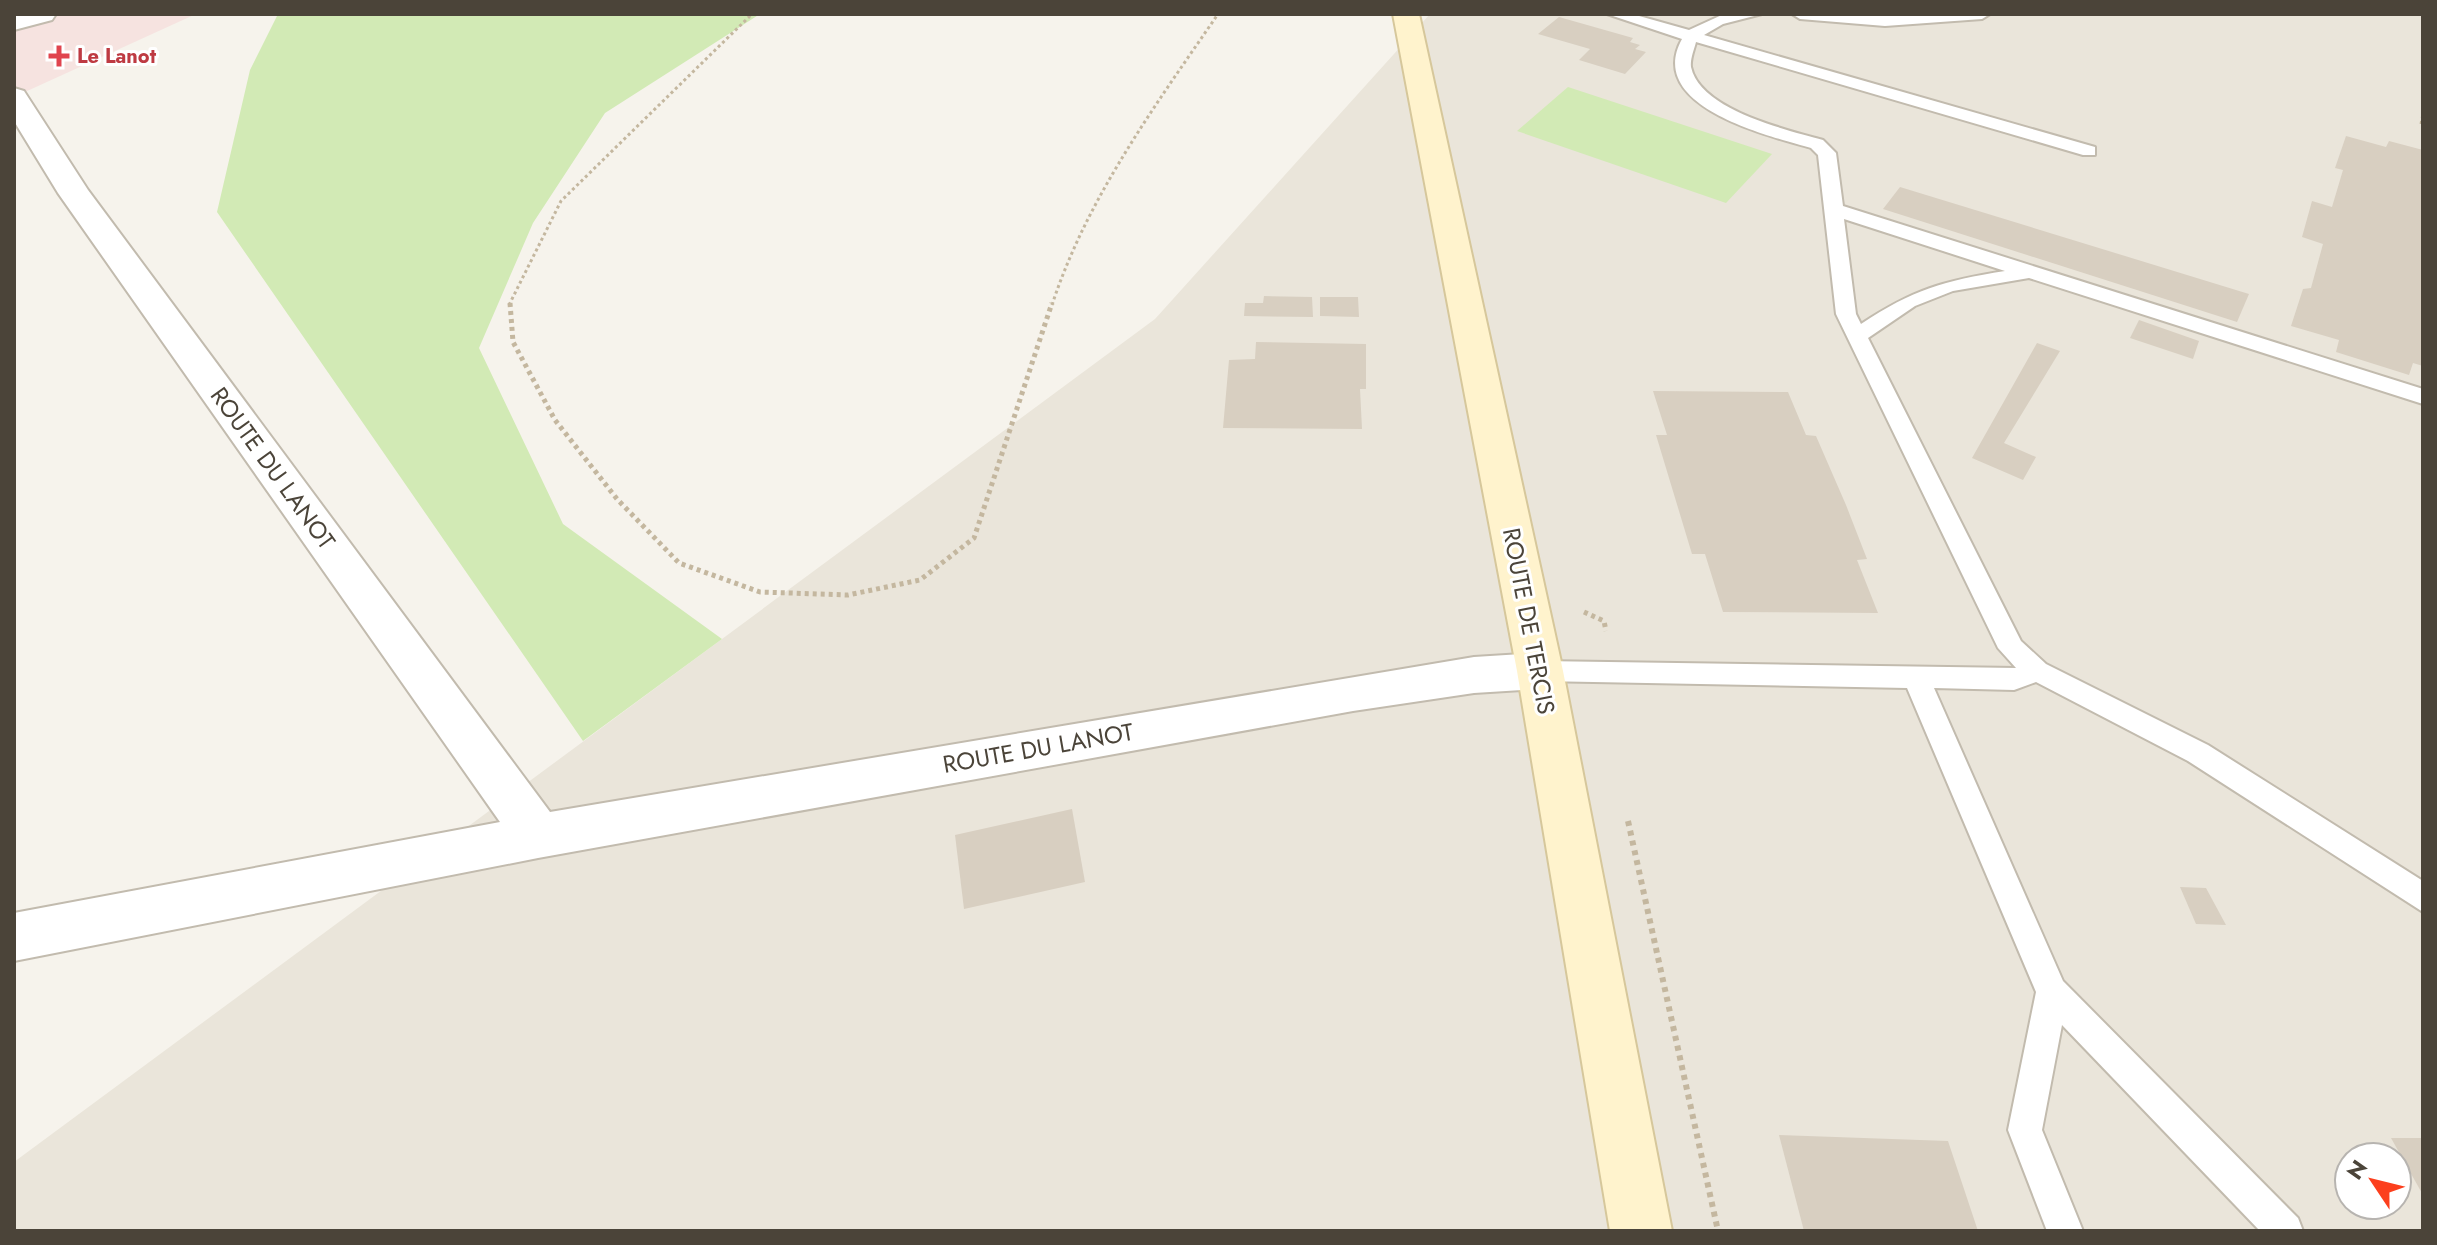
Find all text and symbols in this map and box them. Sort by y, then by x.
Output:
place label: Le Lanot [77,42,157,71]
marker: Le Lanot [48,45,70,67]
street label: ROUTE DU LANOT [202,380,344,556]
street label: ROUTE DE TERCIS [1494,525,1564,717]
street label: ROUTE DU LANOT [940,714,1136,782]
north arrow [2333,1141,2413,1221]
text: N [2339,1153,2375,1186]

